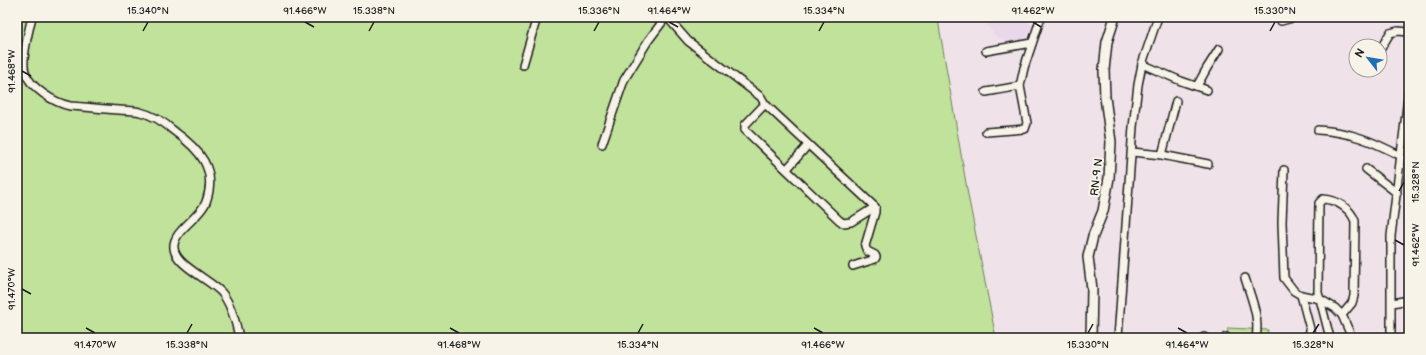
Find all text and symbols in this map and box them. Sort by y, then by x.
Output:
text: 15.340°N [127,5,169,17]
text: 91.466°W [283,5,327,17]
text: 15.338°N [353,5,395,17]
text: 15.336°N [578,5,620,17]
text: 91.464°W [647,5,691,17]
text: 15.334°N [803,5,845,17]
text: 91.462°W [1011,5,1055,17]
text: 15.330°N [1254,5,1296,17]
north arrow [1348,38,1388,78]
text: N [1352,46,1368,60]
text: 91.468°W [6,49,18,93]
street label: RN-9 N [1088,158,1105,197]
text: 15.328°N [1410,161,1422,203]
text: 91.462°W [1410,223,1422,267]
text: 91.470°W [6,268,18,310]
text: 91.470°W [74,339,116,351]
text: 15.338°N [166,339,208,351]
text: 91.468°W [437,339,481,351]
text: 15.334°N [617,339,659,351]
text: 91.466°W [801,339,845,351]
text: 15.330°N [1067,339,1109,351]
text: 91.464°W [1165,339,1209,351]
text: 15.328°N [1292,339,1334,351]

